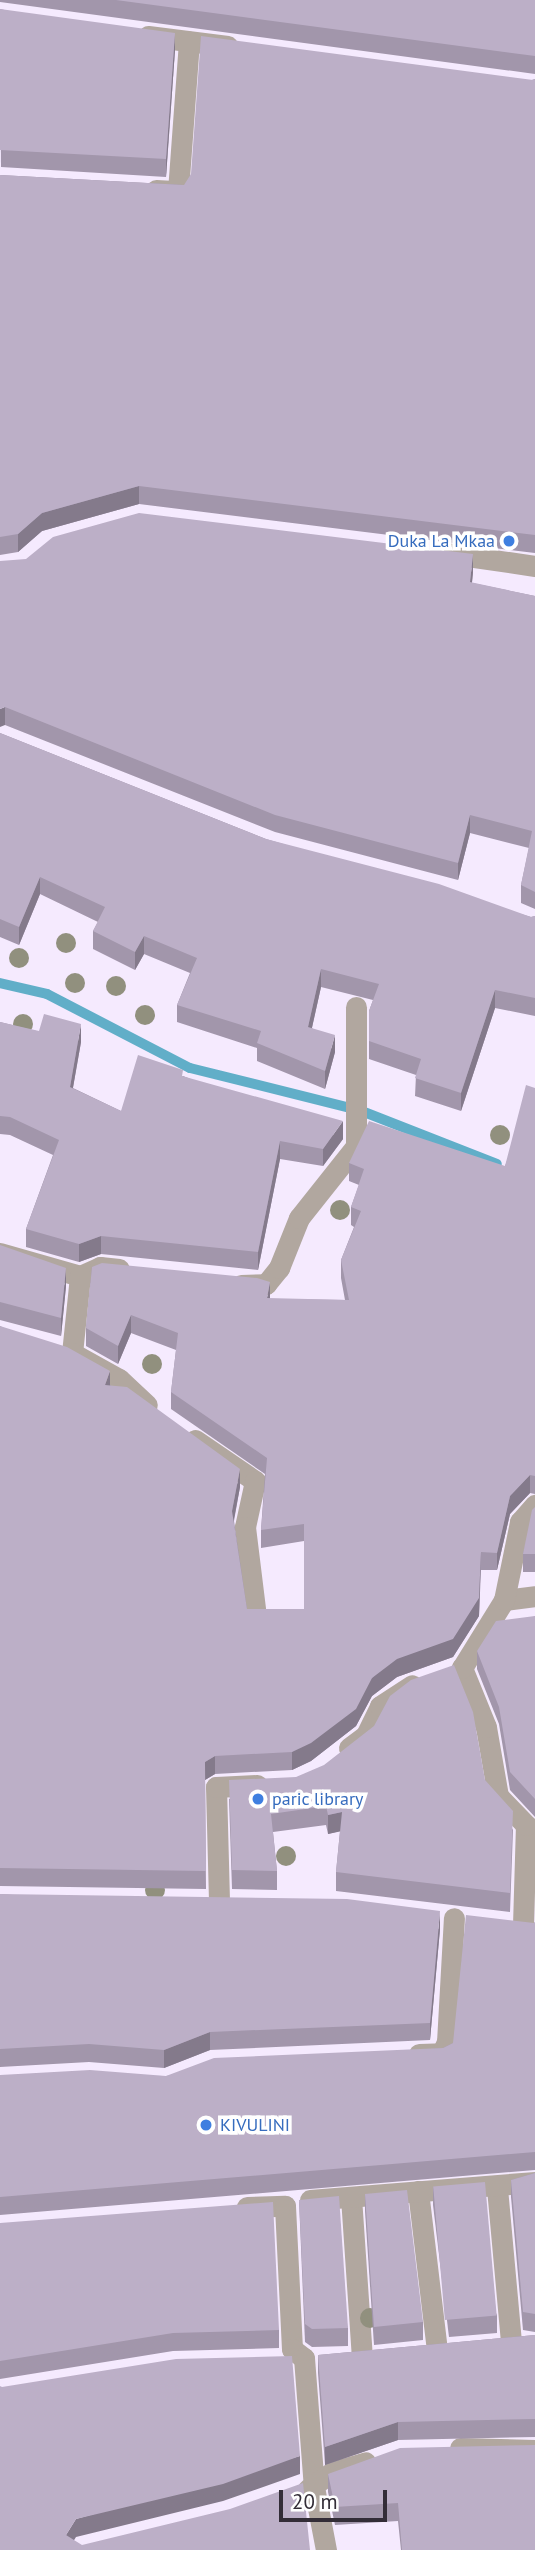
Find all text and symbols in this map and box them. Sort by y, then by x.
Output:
place label: Duka La Mkaa [388,530,495,552]
marker: Duka La Mkaa [501,533,517,549]
place label: paric library [272,1788,364,1810]
marker: paric library [250,1791,266,1807]
place label: KIVULINI [220,2114,290,2136]
marker: KIVULINI [198,2117,214,2133]
scale bar [283,2476,392,2520]
text: 20 m [292,2488,338,2515]

